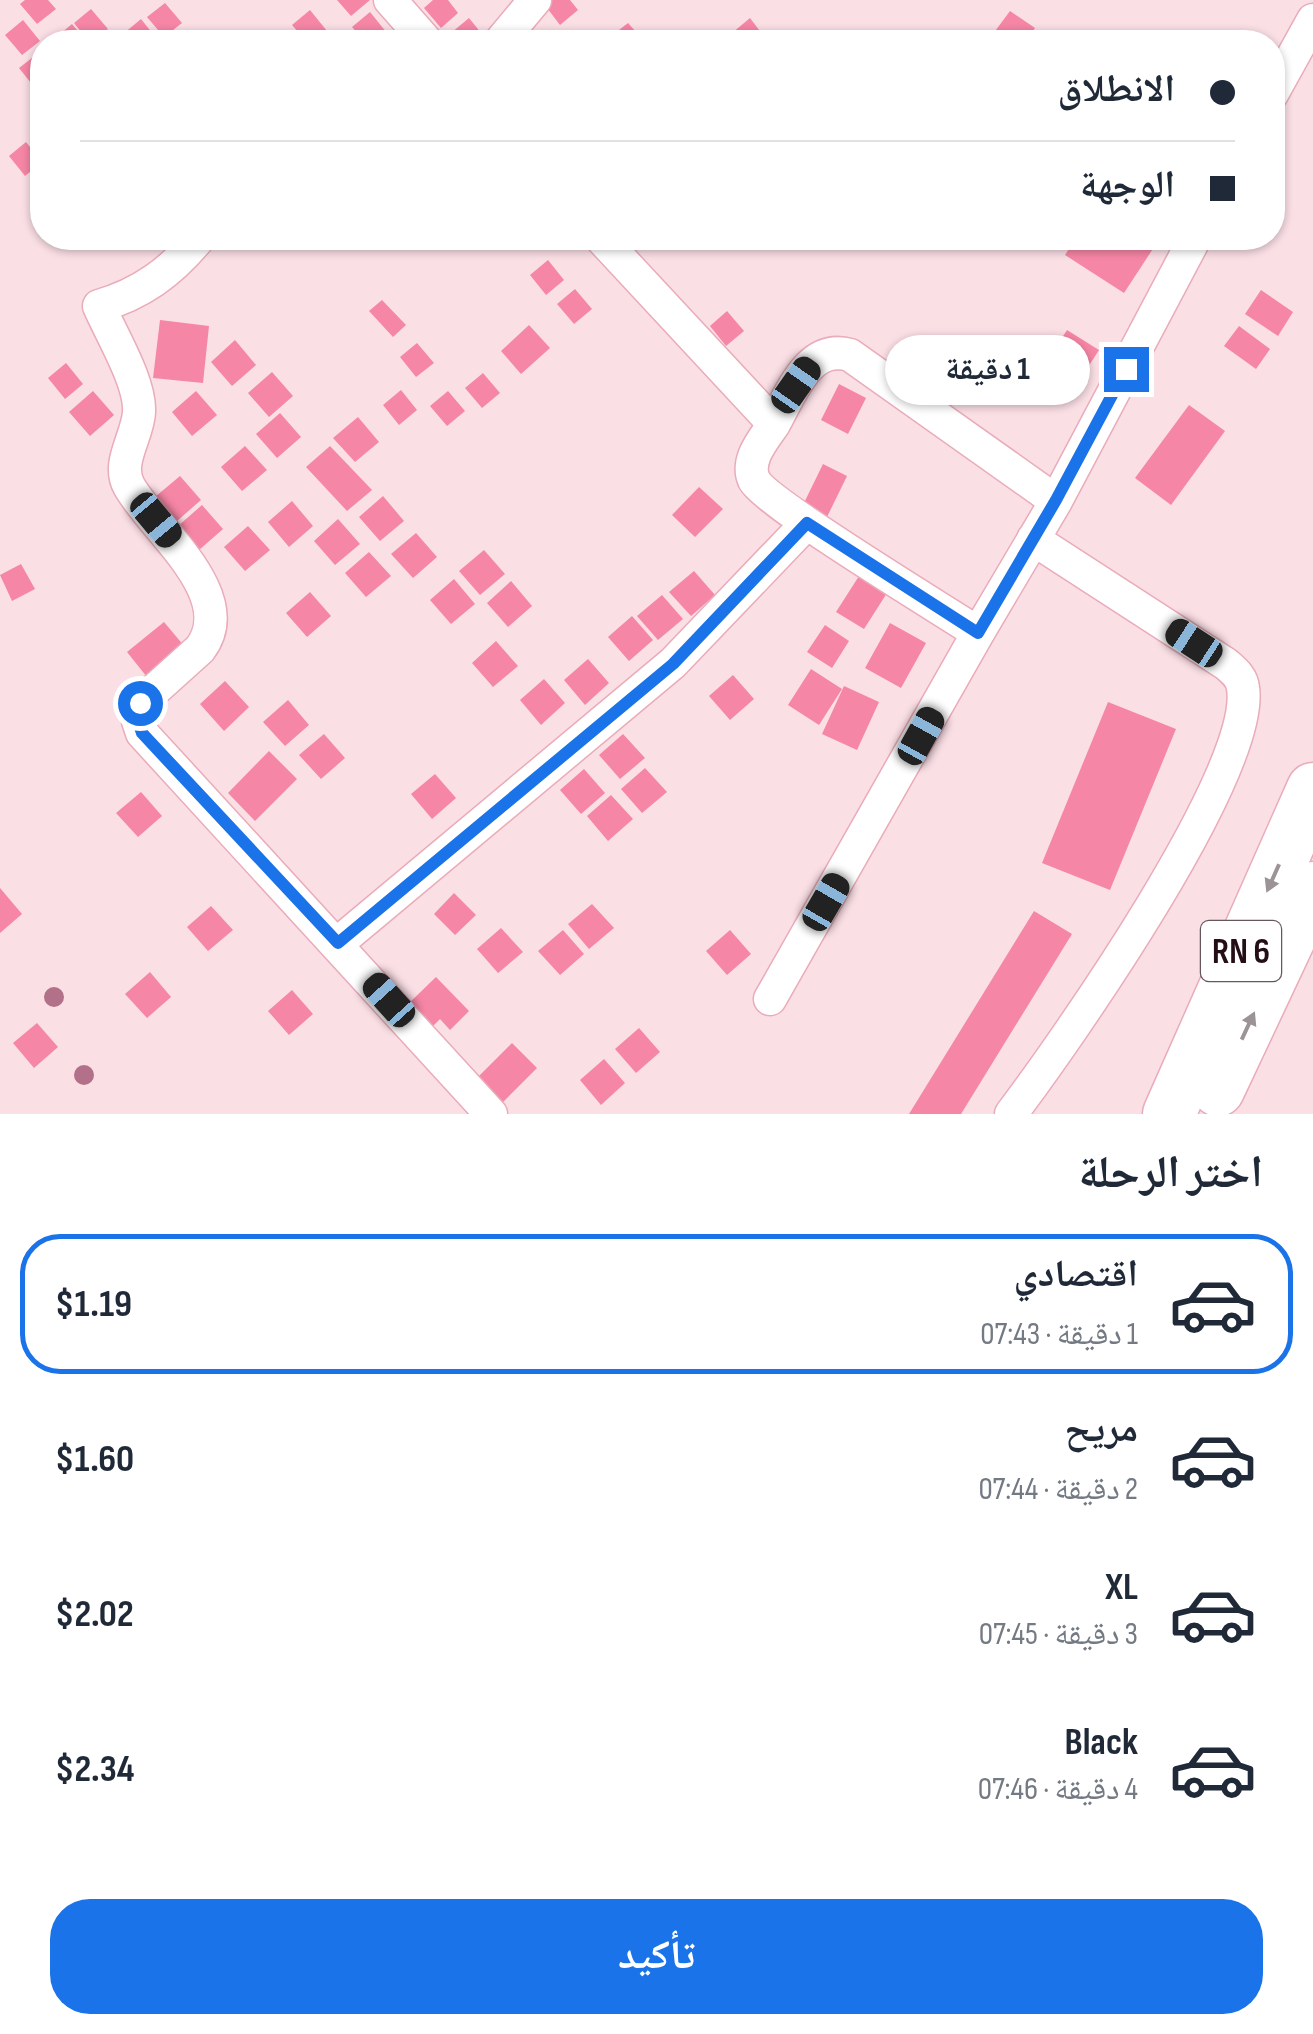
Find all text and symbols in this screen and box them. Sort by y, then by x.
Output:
text: الانطلاق [1057,67,1175,112]
text: الوجهة [1080,163,1175,208]
callout: 1 دقيقة [886,334,1091,404]
route end [1104,347,1149,392]
text: 1 دقيقة [945,350,1030,389]
car [767,352,825,418]
car [125,487,187,553]
car [1161,614,1227,672]
route start [118,681,163,726]
car [893,702,949,770]
one-way arrow [1265,864,1282,893]
car [798,869,854,935]
road number: RN 6 [1201,921,1281,981]
car [358,968,420,1032]
one-way arrow [1239,1011,1256,1040]
text: اختر الرحلة [1078,1146,1263,1201]
text: اقتصادي [1014,1252,1138,1297]
icon: car [1168,1259,1258,1349]
text: $1.19 [55,1282,132,1327]
text: 1 دقيقة · 07:43 [980,1315,1138,1354]
text: مريح [1064,1407,1138,1452]
icon: car [1168,1414,1258,1504]
text: $1.60 [55,1437,134,1482]
text: 2 دقيقة · 07:44 [978,1470,1138,1509]
text: XL [1105,1565,1138,1610]
icon: car [1168,1569,1258,1659]
text: $2.02 [55,1592,134,1637]
text: 3 دقيقة · 07:45 [979,1615,1138,1654]
text: Black [1065,1720,1138,1765]
icon: car [1168,1724,1258,1814]
text: $2.34 [55,1747,134,1792]
text: 4 دقيقة · 07:46 [978,1770,1138,1809]
button: تأكيد [50,1899,1263,2014]

